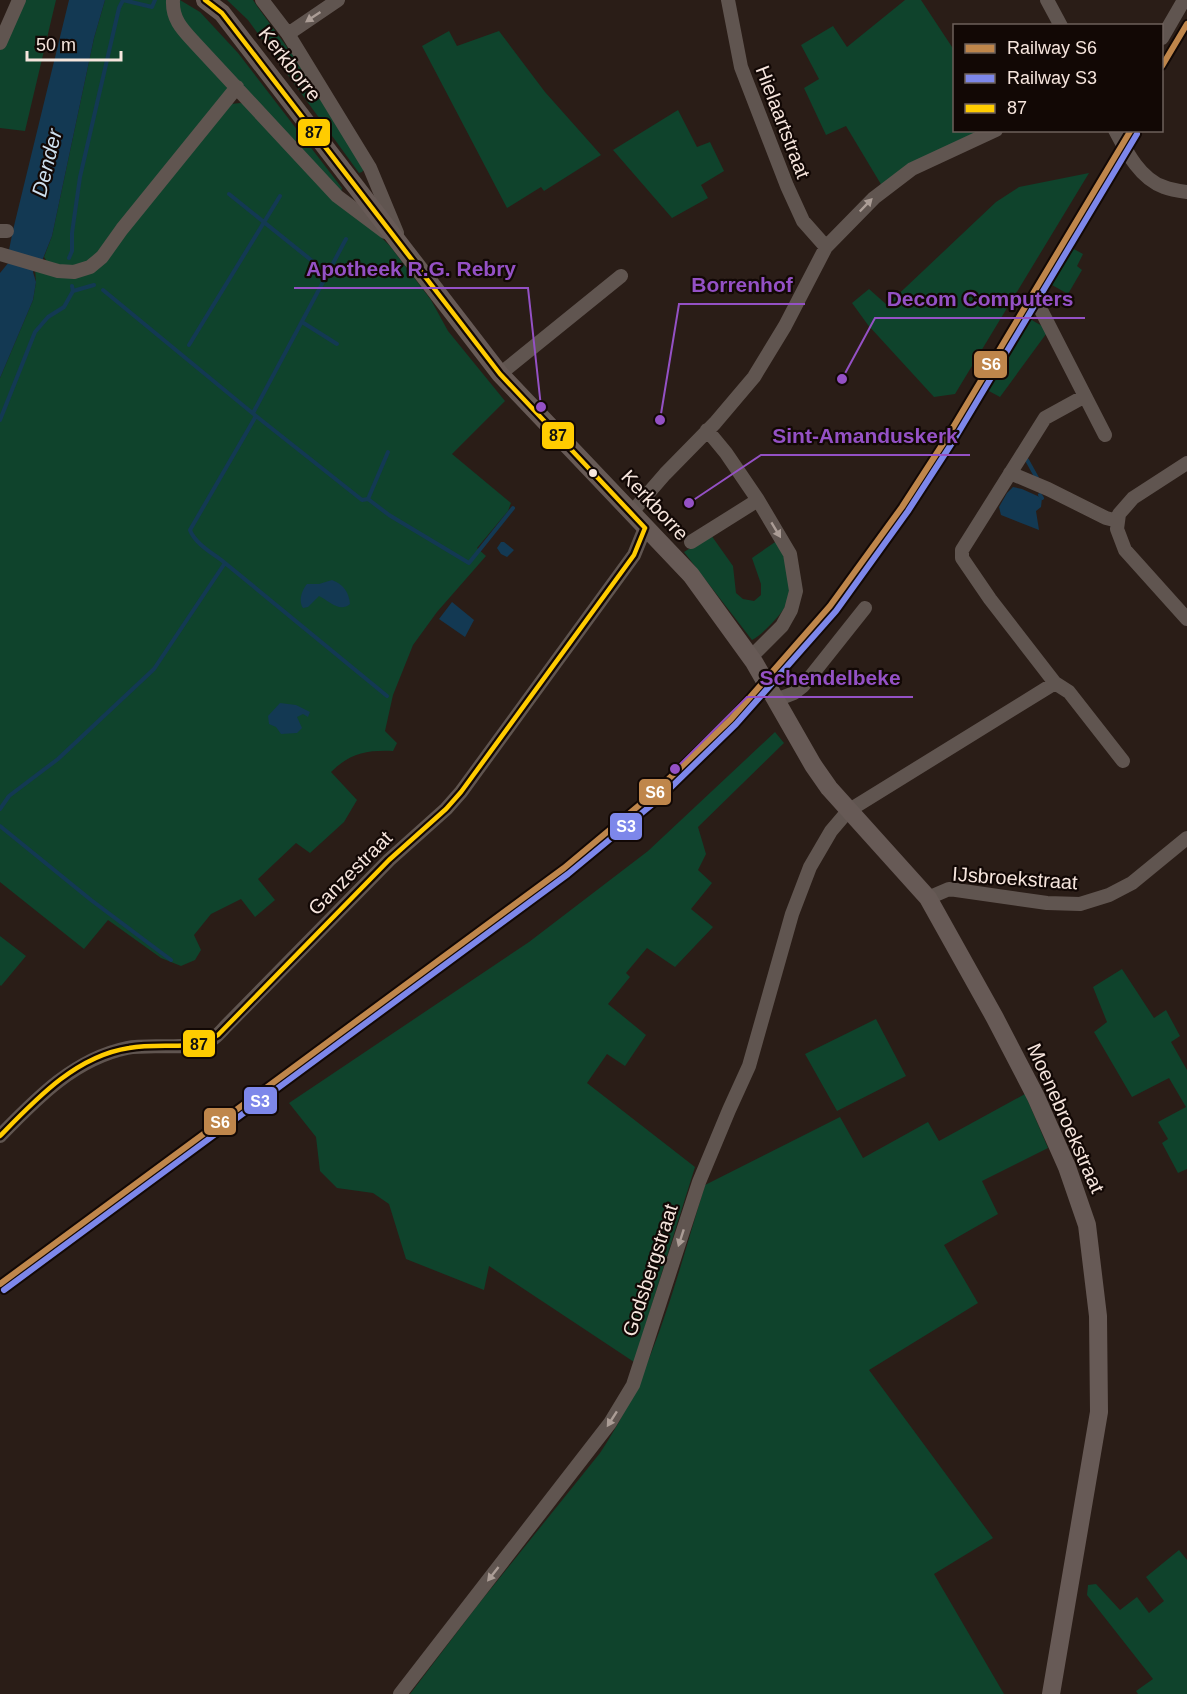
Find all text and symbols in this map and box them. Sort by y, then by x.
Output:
one-way arrow [305,11,321,22]
street label: Kerkborre [254,23,326,105]
scale bar [27,24,122,62]
legend [953,24,1163,132]
text: 50 m [36,35,76,55]
text: Railway S6 [1007,38,1097,58]
street label: Hielaartstraat [751,63,815,182]
text: Railway S3 [1007,68,1097,88]
text: 87 [1007,98,1027,118]
line badge: 87 [297,118,331,147]
text: 87 [305,124,323,141]
water label: Dender [27,126,66,199]
one-way arrow [859,199,873,213]
callout: Apotheek R.G. Rebry [294,249,528,288]
text: Apotheek R.G. Rebry [306,257,516,280]
callout: Borrenhof [679,265,805,304]
text: Borrenhof [691,273,794,296]
callout: Decom Computers [875,279,1085,318]
text: Decom Computers [887,287,1073,310]
line badge: S6 [973,350,1008,379]
text: S6 [981,356,1001,373]
callout: Sint-Amanduskerk [761,416,970,455]
line badge: 87 [541,421,575,450]
text: Sint-Amanduskerk [772,424,958,447]
text: 87 [549,427,567,444]
street label: Kerkborre [617,465,693,545]
unlabelled marker [587,467,599,479]
one-way arrow [771,522,782,538]
callout: Schendelbeke [747,658,913,697]
text: Schendelbeke [759,666,901,689]
line badge: S6 [638,778,672,806]
text: S6 [645,784,665,801]
line badge: S3 [609,812,643,841]
text: S3 [616,818,636,835]
street label: Ganzestraat [304,826,397,919]
street label: IJsbroekstraat [952,863,1079,893]
line badge: 87 [182,1029,216,1058]
text: 87 [190,1036,208,1053]
street label: Moenebroekstraat [1023,1040,1109,1197]
line badge: S3 [243,1086,278,1115]
text: S3 [250,1093,270,1110]
line badge: S6 [203,1107,237,1136]
text: S6 [210,1114,230,1131]
street label: Godsbergstraat [618,1201,682,1339]
one-way arrow [676,1229,686,1247]
one-way arrow [607,1411,618,1428]
one-way arrow [487,1566,500,1582]

